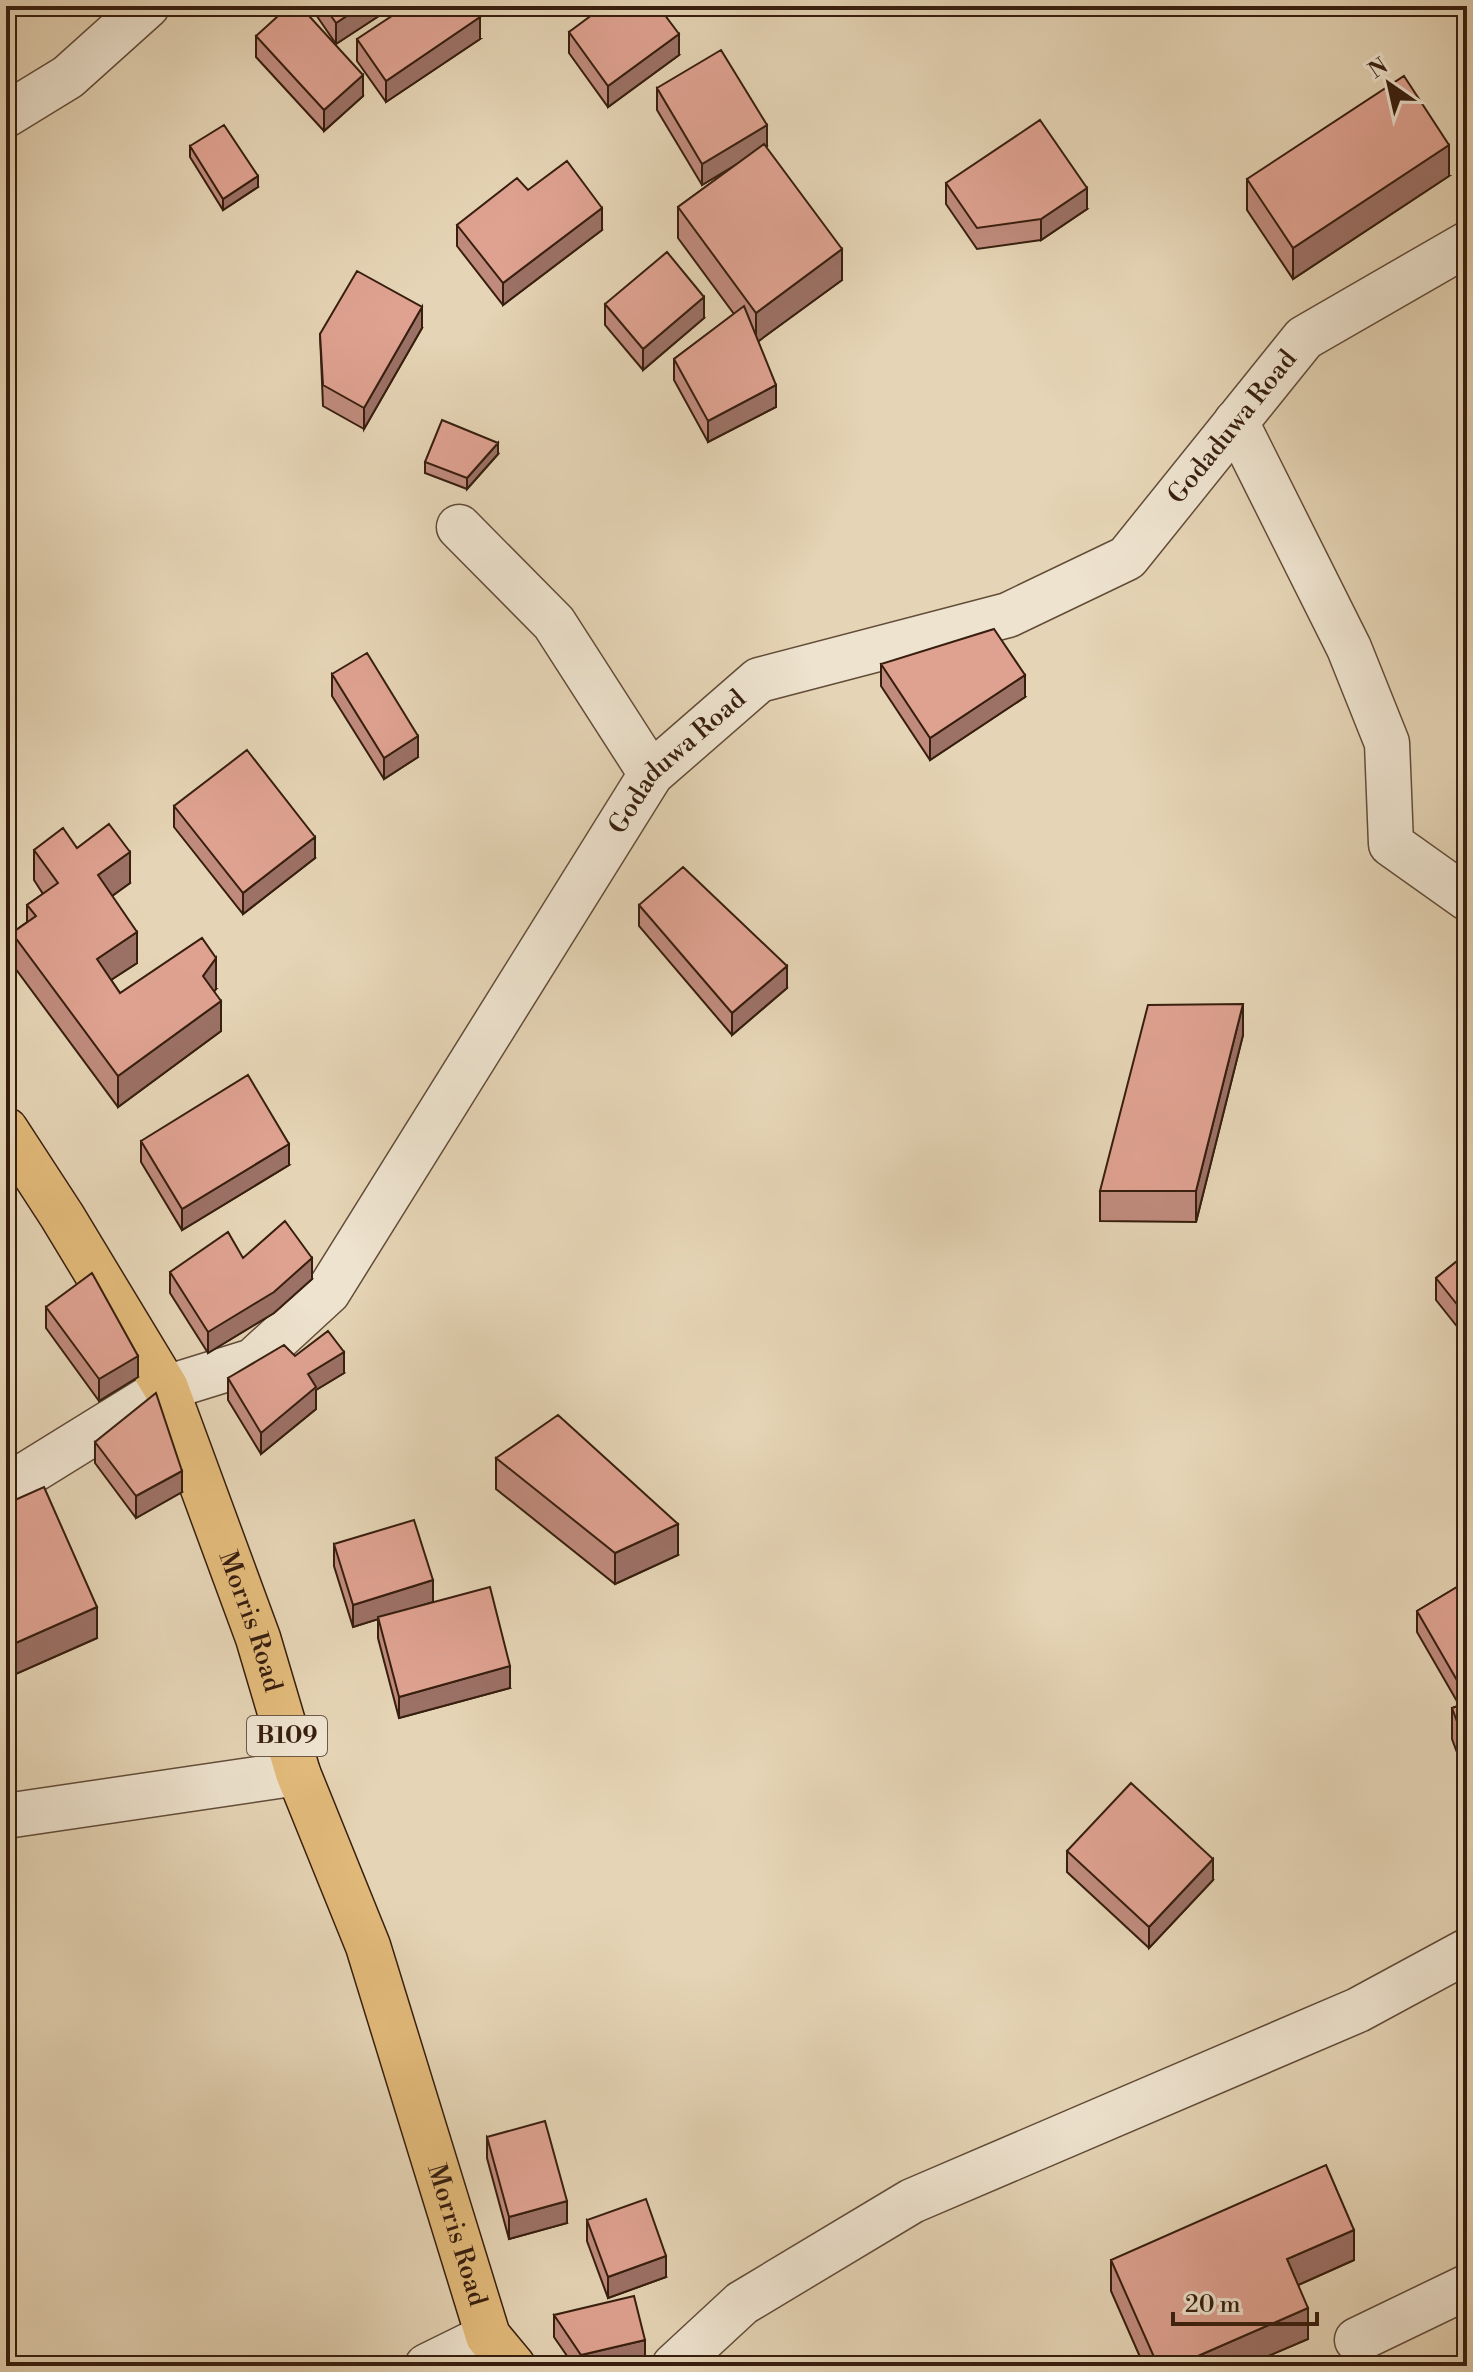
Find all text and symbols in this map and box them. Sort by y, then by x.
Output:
north arrow [1349,44,1429,124]
text: N [1364,52,1394,85]
street label: Godaduwa Road [1161,344,1304,511]
street label: Godaduwa Road [602,683,753,840]
street label: Morris Road [211,1547,289,1696]
road number: B109 [247,1716,327,1756]
street label: Morris Road [420,2160,494,2310]
scale bar [1173,2276,1317,2326]
text: 20 m [1185,2290,1241,2320]

